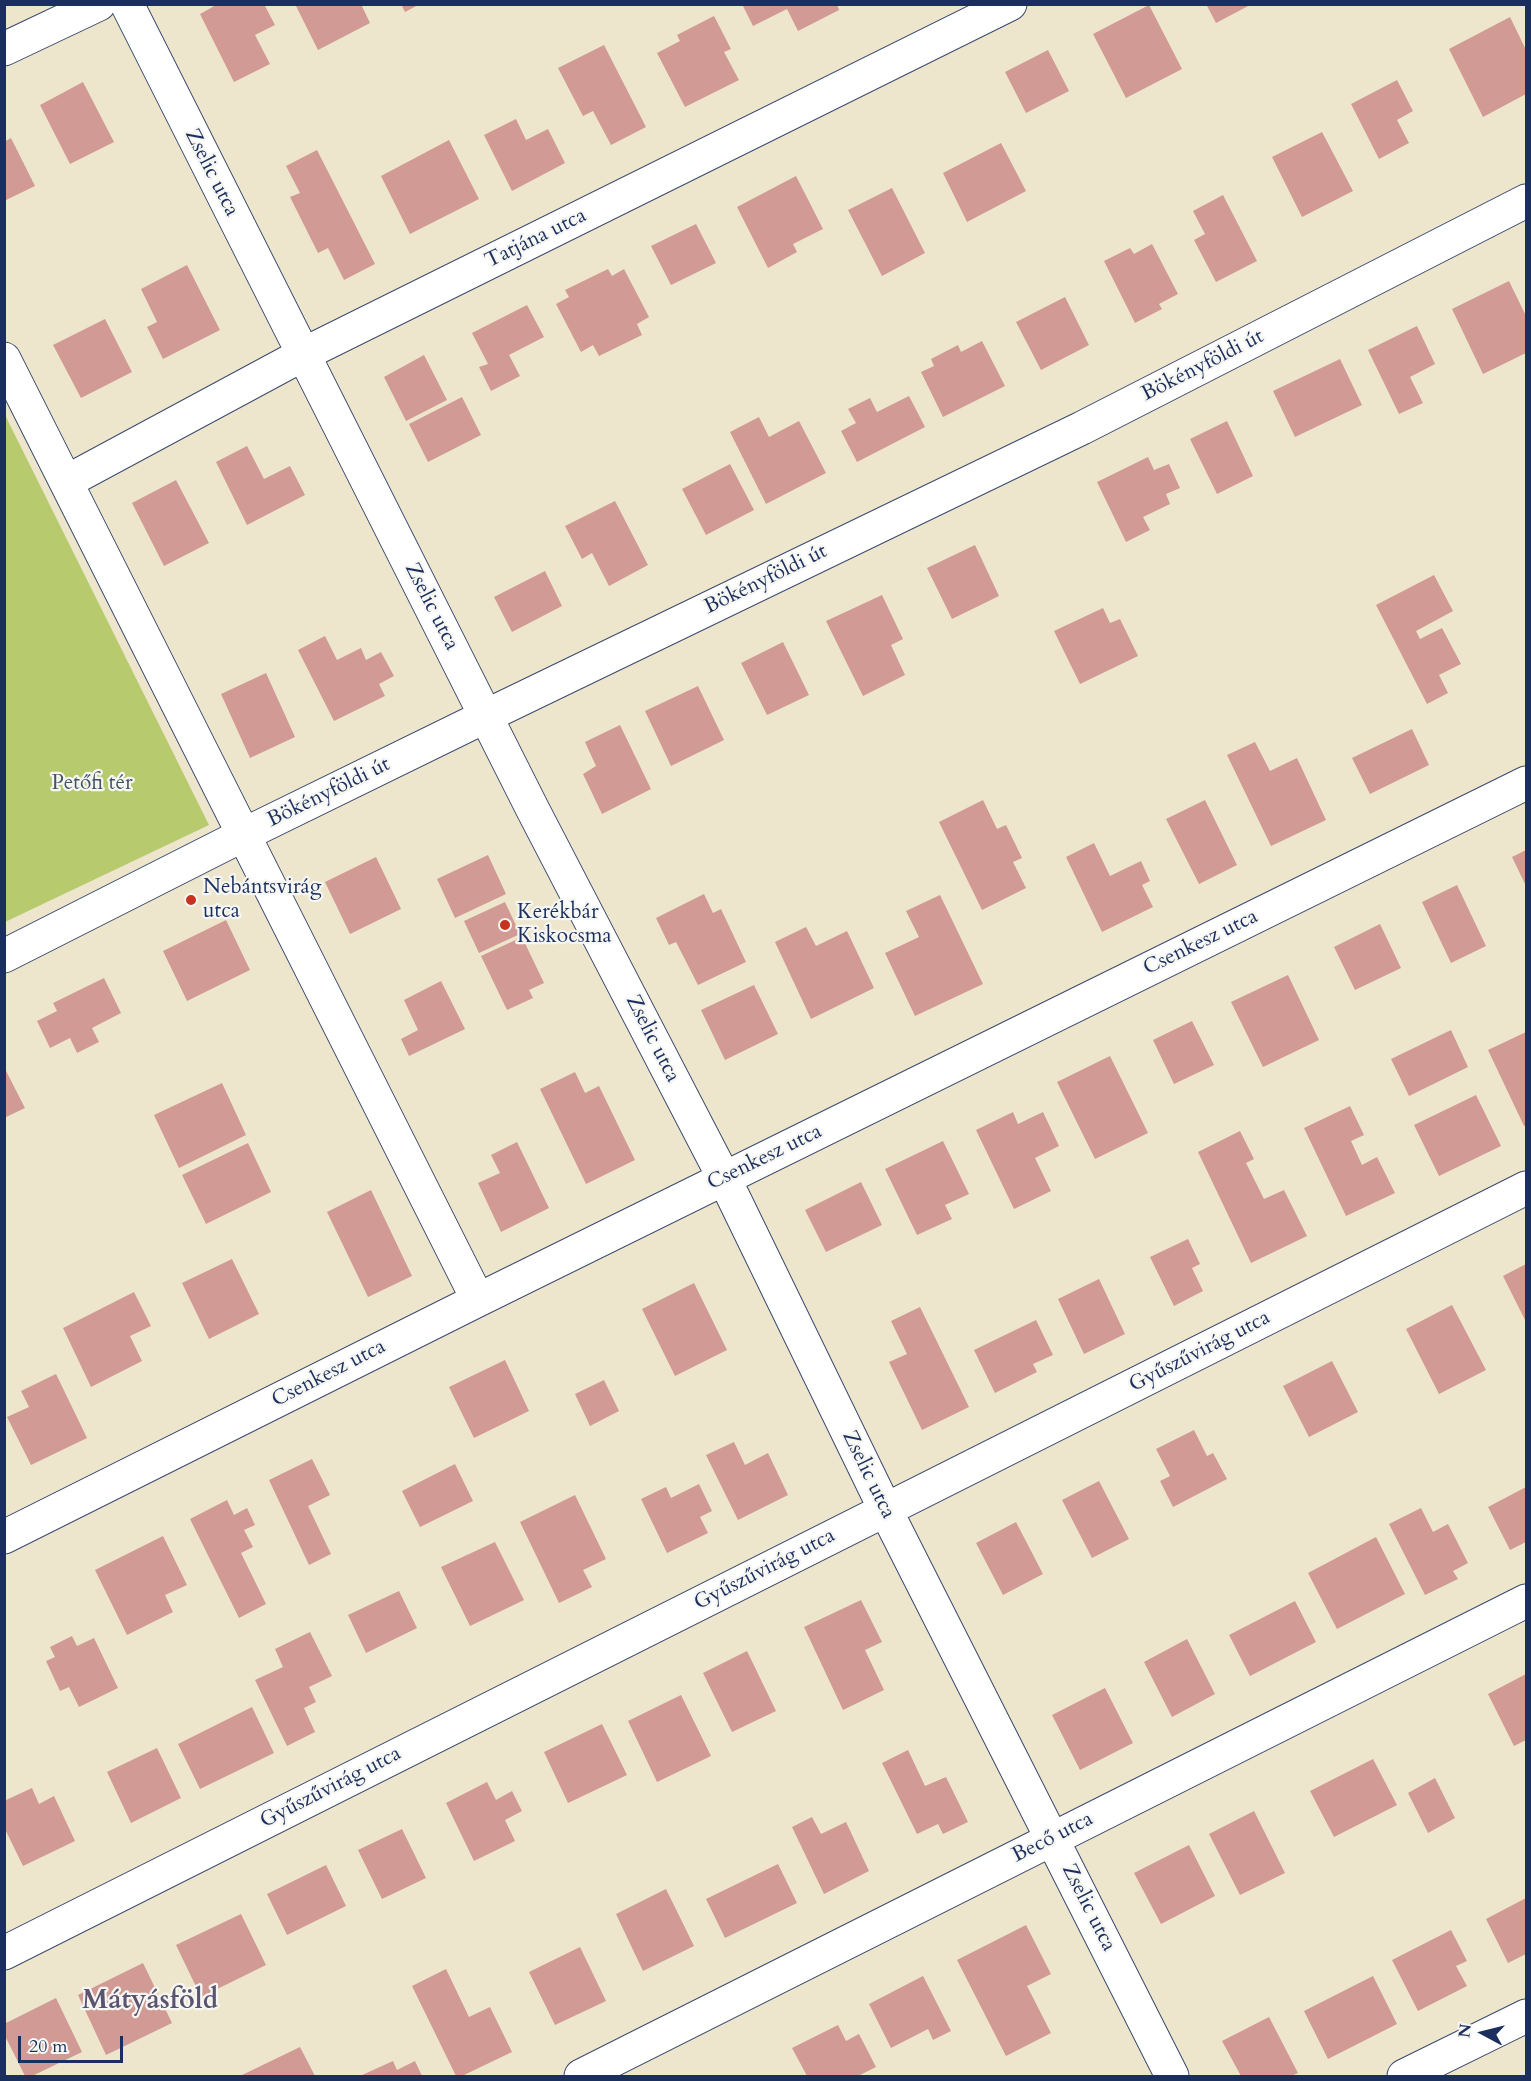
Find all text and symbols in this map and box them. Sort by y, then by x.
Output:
street label: Zselic utca [178,125,244,221]
street label: Tatjána utca [481,204,591,274]
street label: Bökényföldi út [1138,324,1268,408]
street label: Bökényföldi út [701,539,831,621]
street label: Zselic utca [398,559,464,655]
street label: Bökényföldi út [264,752,394,834]
park label: Petőfi tér [51,771,133,797]
place label: Nebántsvirág utca [203,875,321,925]
marker: Nebántsvirág utca [184,893,198,907]
place label: Kerékbár Kiskocsma [517,900,612,950]
street label: Csenkesz utca [1140,904,1262,982]
marker: Kerékbár Kiskocsma [498,918,512,932]
street label: Zselic utca [619,991,685,1087]
street label: Csenkesz utca [704,1119,826,1197]
street label: Gyűszűvirág utca [1125,1306,1275,1398]
street label: Csenkesz utca [268,1335,390,1413]
street label: Zselic utca [836,1427,900,1523]
street label: Gyűszűvirág utca [690,1524,840,1616]
street label: Gyűszűvirág utca [256,1742,406,1834]
street label: Becő utca [1008,1807,1098,1869]
street label: Zselic utca [1055,1860,1121,1956]
district label: Mátyásföld [82,1986,218,2018]
north arrow [1453,2003,1513,2063]
text: N [1453,2023,1477,2039]
scale bar [21,2024,126,2062]
text: 20 m [29,2034,68,2059]

